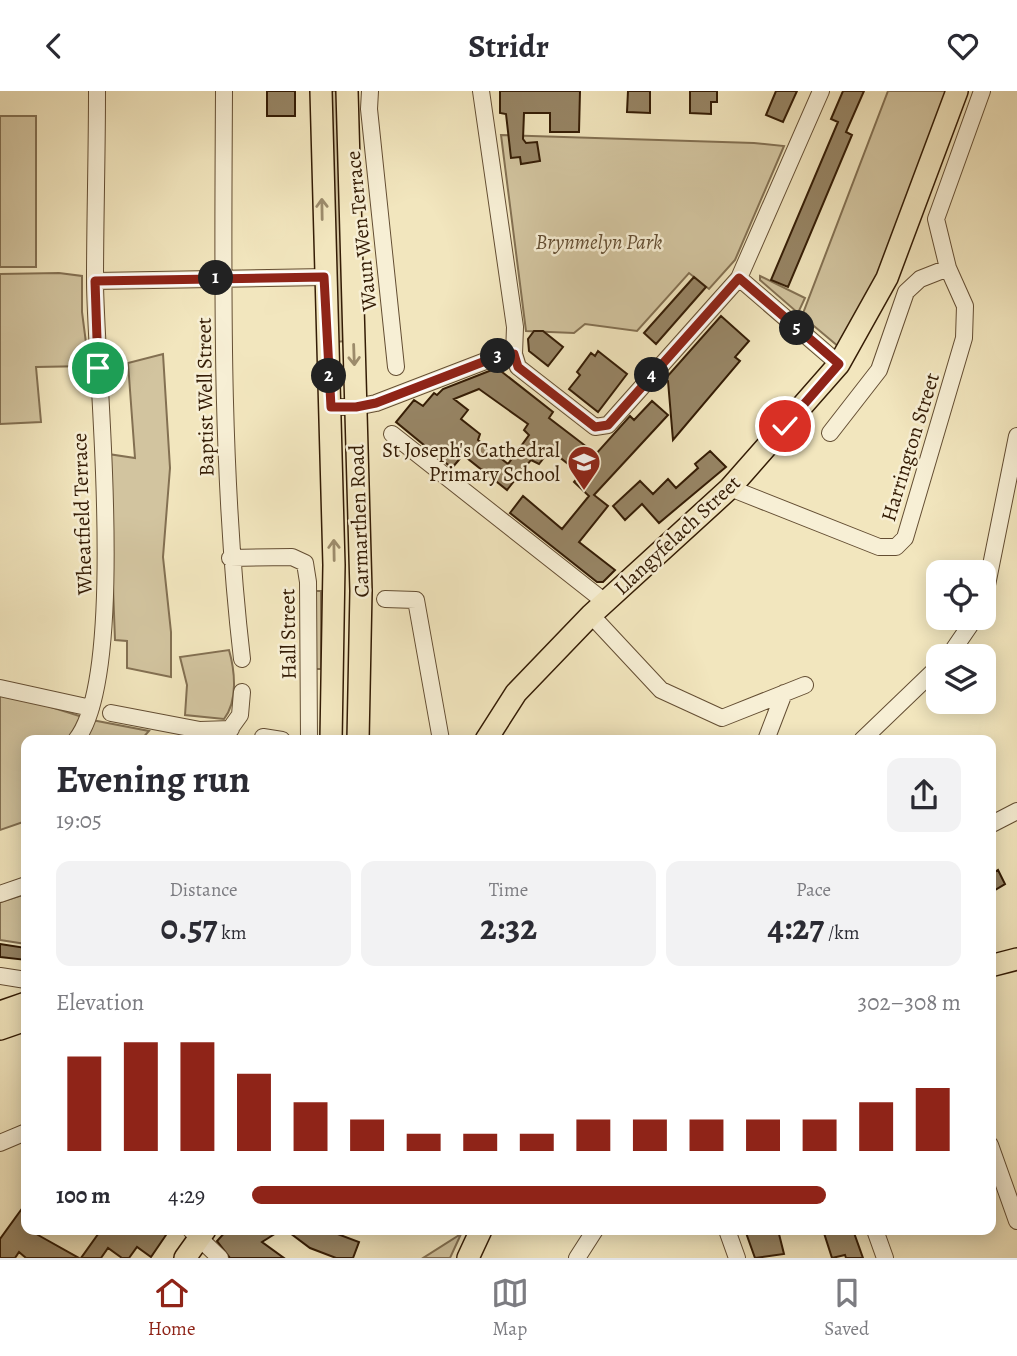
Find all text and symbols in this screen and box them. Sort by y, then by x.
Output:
text: Stridr [468,24,549,68]
icon: back [35,27,73,65]
icon: heart [944,27,982,65]
street label: Waun Wen Terrace [339,149,383,314]
one-way arrow [315,198,329,221]
park label: Brynmelyn Park [536,228,662,256]
pin: 1 [198,261,234,295]
text: 1 [212,264,219,290]
pin: 5 [780,310,814,345]
text: 5 [792,314,801,340]
street label: Baptist Well Street [190,317,220,477]
pin [68,338,128,398]
pin: 3 [480,338,516,373]
text: 3 [493,342,502,368]
one-way arrow [347,343,360,366]
icon: arrive [79,349,117,387]
pin: 4 [634,357,670,393]
pin: 2 [312,359,346,393]
text: 4 [647,361,656,387]
text: 2 [324,362,333,388]
street label: Harrington Street [874,369,946,525]
pin [755,396,815,456]
icon: check [766,407,804,445]
street label: Wheatfield Terrace [65,432,99,597]
place label: St Joseph's Cathedral Primary School [382,436,560,488]
street label: Carmarthen Road [342,443,376,598]
school or university icon: St Joseph's Cathedral Primary School [565,443,603,492]
street label: Llangyfelach Street [608,469,746,601]
one-way arrow [327,538,340,561]
map controls [926,560,996,714]
button: locate [926,560,996,630]
street label: Hall Street [273,588,303,680]
button: layers [926,644,996,714]
text: Evening run [56,753,250,805]
button: share [887,758,961,832]
text: 19:05 [56,805,102,836]
text: Distance [169,877,238,903]
text: Time [489,877,528,903]
text: Pace [796,877,831,903]
text: 0.57 [160,903,218,951]
text: 2:32 [480,903,537,951]
text: 4:27 [768,903,824,951]
text: km [218,920,247,946]
text: /km [824,920,859,946]
text: Elevation [56,987,144,1018]
text: 302–308 m [858,987,961,1018]
text: 100 m [56,1180,111,1211]
text: 4:29 [168,1180,205,1211]
tab: Home [148,1274,195,1342]
tab: Map [491,1274,529,1342]
tab: Saved [824,1274,869,1342]

